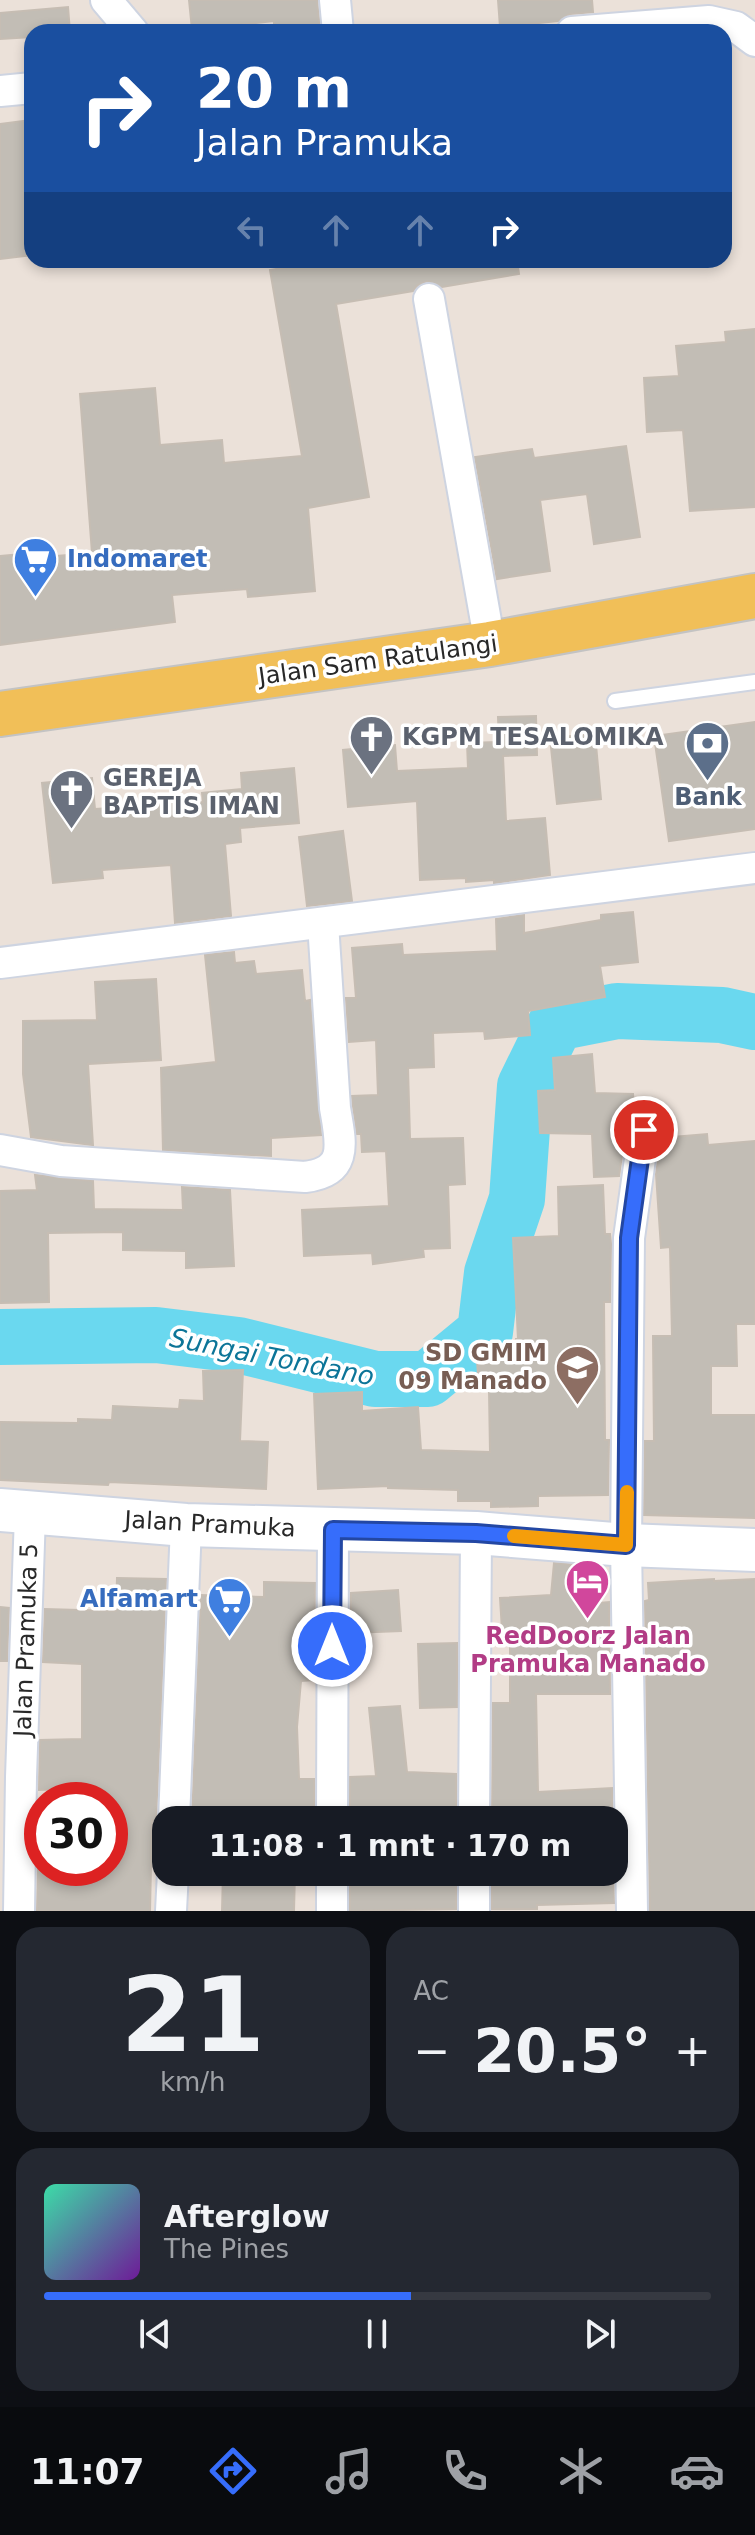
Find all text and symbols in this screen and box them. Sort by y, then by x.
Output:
text: 20 m [196,55,352,120]
icon: right [64,56,168,160]
text: Jalan Pramuka [196,122,453,163]
icon: left [230,208,274,252]
icon: ahead [314,208,358,252]
icon: ahead [398,208,442,252]
icon: right [482,208,526,252]
supermarket icon: Indomaret [12,535,60,598]
place label: Indomaret [67,545,207,573]
street label: Jalan Sam Ratulangi [255,629,499,691]
church icon: KGPM TESALOMIKA [347,713,395,776]
bank icon: Bank [684,719,732,782]
place label: KGPM TESALOMIKA [402,723,664,751]
place label: GEREJA BAPTIS IMAN [103,764,280,820]
church icon: GEREJA BAPTIS IMAN [48,768,96,831]
place label: Bank [674,783,743,811]
pin [610,1096,678,1164]
icon: arrive [622,1108,666,1152]
water label: Sungai Tondano [167,1323,377,1391]
place label: SD GMIM 09 Manado [398,1339,547,1395]
school or university icon: SD GMIM 09 Manado [554,1343,602,1406]
street label: Jalan Pramuka [122,1505,296,1542]
street label: Jalan Pramuka 5 [9,1542,43,1740]
hotel icon: RedDoorz Jalan Pramuka Manado [564,1558,612,1621]
supermarket icon: Alfamart [205,1575,253,1638]
place label: Alfamart [80,1585,198,1613]
position arrow [290,1604,374,1688]
place label: RedDoorz Jalan Pramuka Manado [470,1622,706,1678]
speed limit sign: 30 [24,1782,128,1886]
text: 11:08 · 1 mnt · 170 m [209,1828,571,1863]
text: 21 [120,1954,265,2076]
text: AC [414,1976,449,2006]
text: 20.5° [473,2016,651,2086]
text: − [414,2025,450,2076]
text: + [674,2025,711,2076]
text: km/h [160,2067,226,2097]
text: Afterglow [164,2199,330,2234]
text: The Pines [164,2234,289,2264]
icon: previous [133,2312,177,2356]
icon: pause [355,2312,399,2356]
icon: next [578,2312,622,2356]
icon: directions [205,2443,261,2499]
icon: music [321,2443,377,2499]
icon: phone [437,2443,493,2499]
icon: climate [553,2443,609,2499]
icon: car [669,2443,725,2499]
text: 11:07 [30,2451,145,2492]

